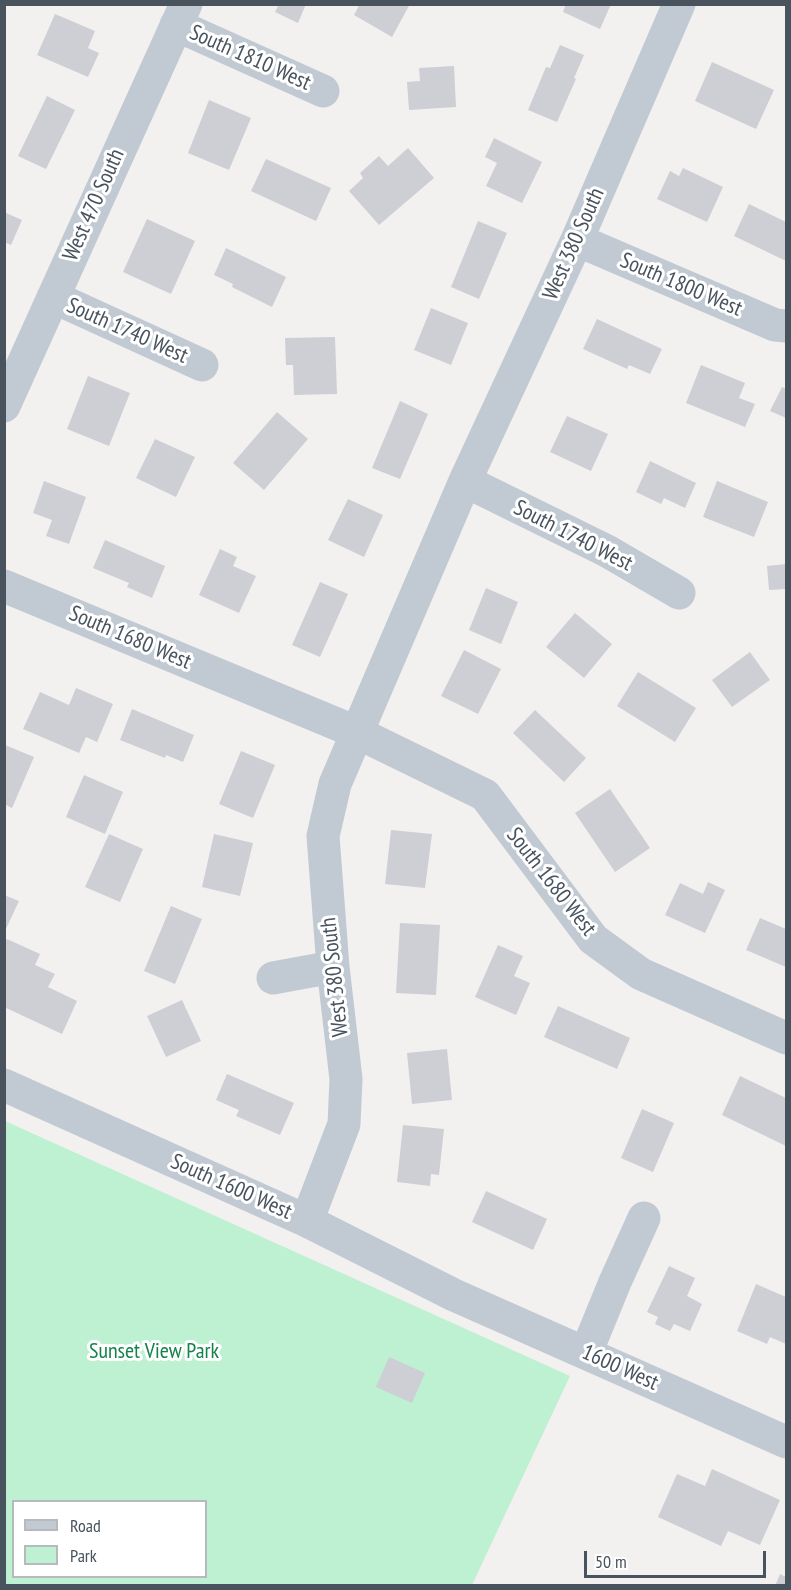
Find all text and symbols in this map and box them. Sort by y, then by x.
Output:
street label: South 1810 West [185,20,315,96]
street label: West 470 South [58,145,130,265]
street label: West 380 South [538,184,610,304]
street label: South 1800 West [616,248,746,322]
street label: South 1740 West [62,293,192,369]
street label: South 1740 West [509,495,637,577]
street label: South 1680 West [65,601,195,675]
street label: South 1680 West [501,823,601,941]
street label: West 380 South [316,916,354,1038]
street label: South 1600 West [166,1149,296,1225]
park label: Sunset View Park [89,1339,219,1365]
street label: 1600 West [578,1340,662,1396]
legend [12,1500,207,1578]
text: Road [70,1514,101,1537]
scale bar [587,1539,768,1577]
text: Park [70,1544,97,1567]
text: 50 m [595,1550,627,1573]

